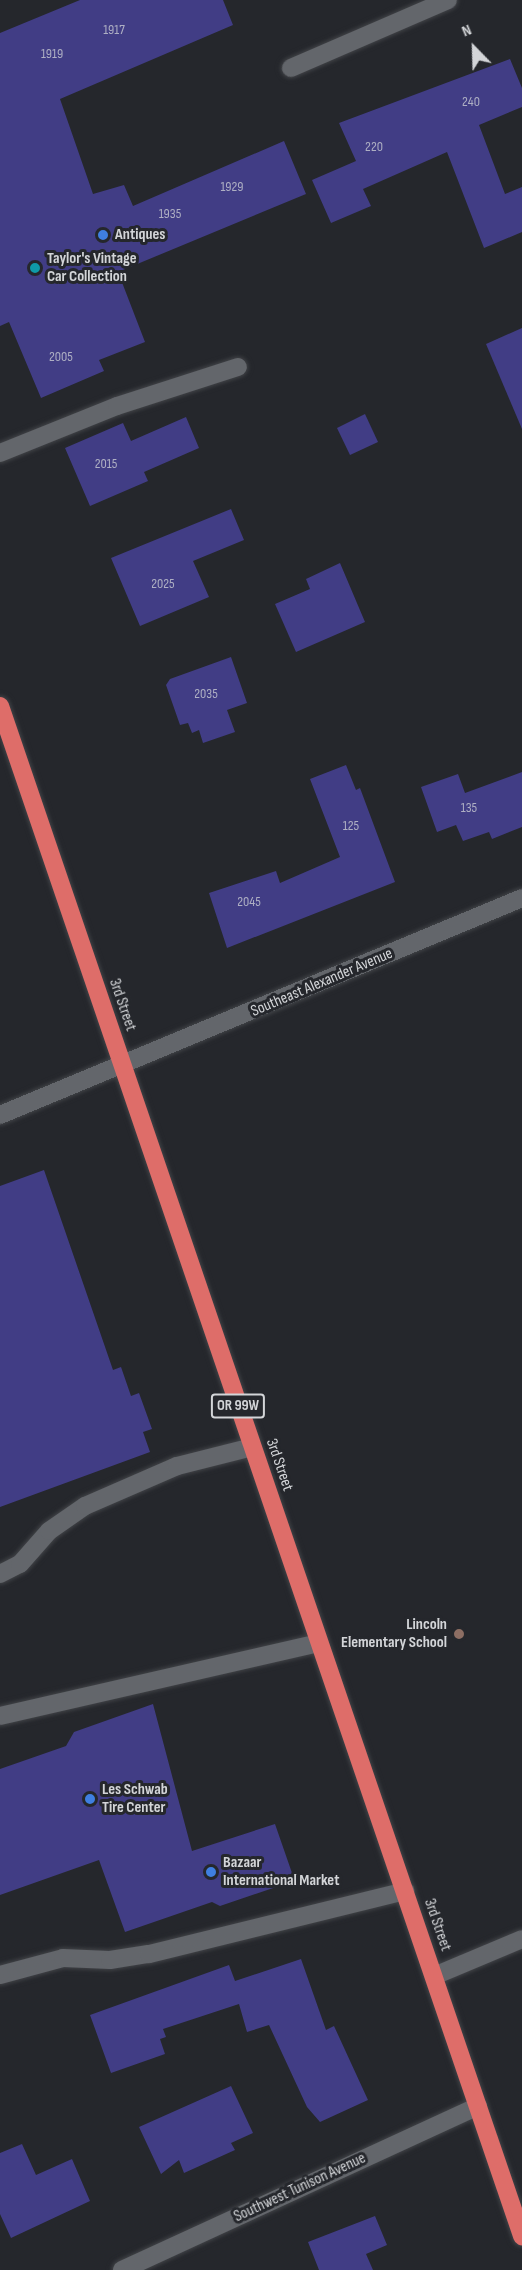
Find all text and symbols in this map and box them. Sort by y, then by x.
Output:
north arrow [444,18,504,78]
text: N [459,21,474,41]
house number: 1917 [103,22,125,38]
house number: 1919 [41,46,63,62]
house number: 240 [462,94,480,110]
house number: 220 [365,139,383,155]
house number: 1929 [220,179,244,195]
house number: 1935 [159,206,181,222]
place label: Antiques [115,225,165,245]
marker: Antiques [96,228,110,242]
place label: Taylor's Vintage Car Collection [47,249,137,287]
marker: Taylor's Vintage Car Collection [28,261,42,275]
house number: 2005 [49,349,73,365]
house number: 2015 [95,456,117,472]
house number: 2025 [151,576,175,592]
house number: 2035 [194,686,218,702]
house number: 135 [461,800,477,816]
house number: 125 [343,818,359,834]
house number: 2045 [237,894,261,910]
street label: Southeast Alexander Avenue [248,944,396,1022]
street label: 3rd Street [104,976,140,1034]
road number: OR 99W [210,1394,266,1418]
street label: 3rd Street [261,1436,297,1494]
place label: Lincoln Elementary School [341,1615,447,1653]
marker: Lincoln Elementary School [452,1627,466,1641]
place label: Les Schwab Tire Center [102,1780,168,1818]
marker: Les Schwab Tire Center [83,1792,97,1806]
place label: Bazaar International Market [223,1853,339,1891]
marker: Bazaar International Market [204,1865,218,1879]
street label: 3rd Street [419,1896,455,1954]
street label: Southwest Tunison Avenue [231,2149,369,2227]

